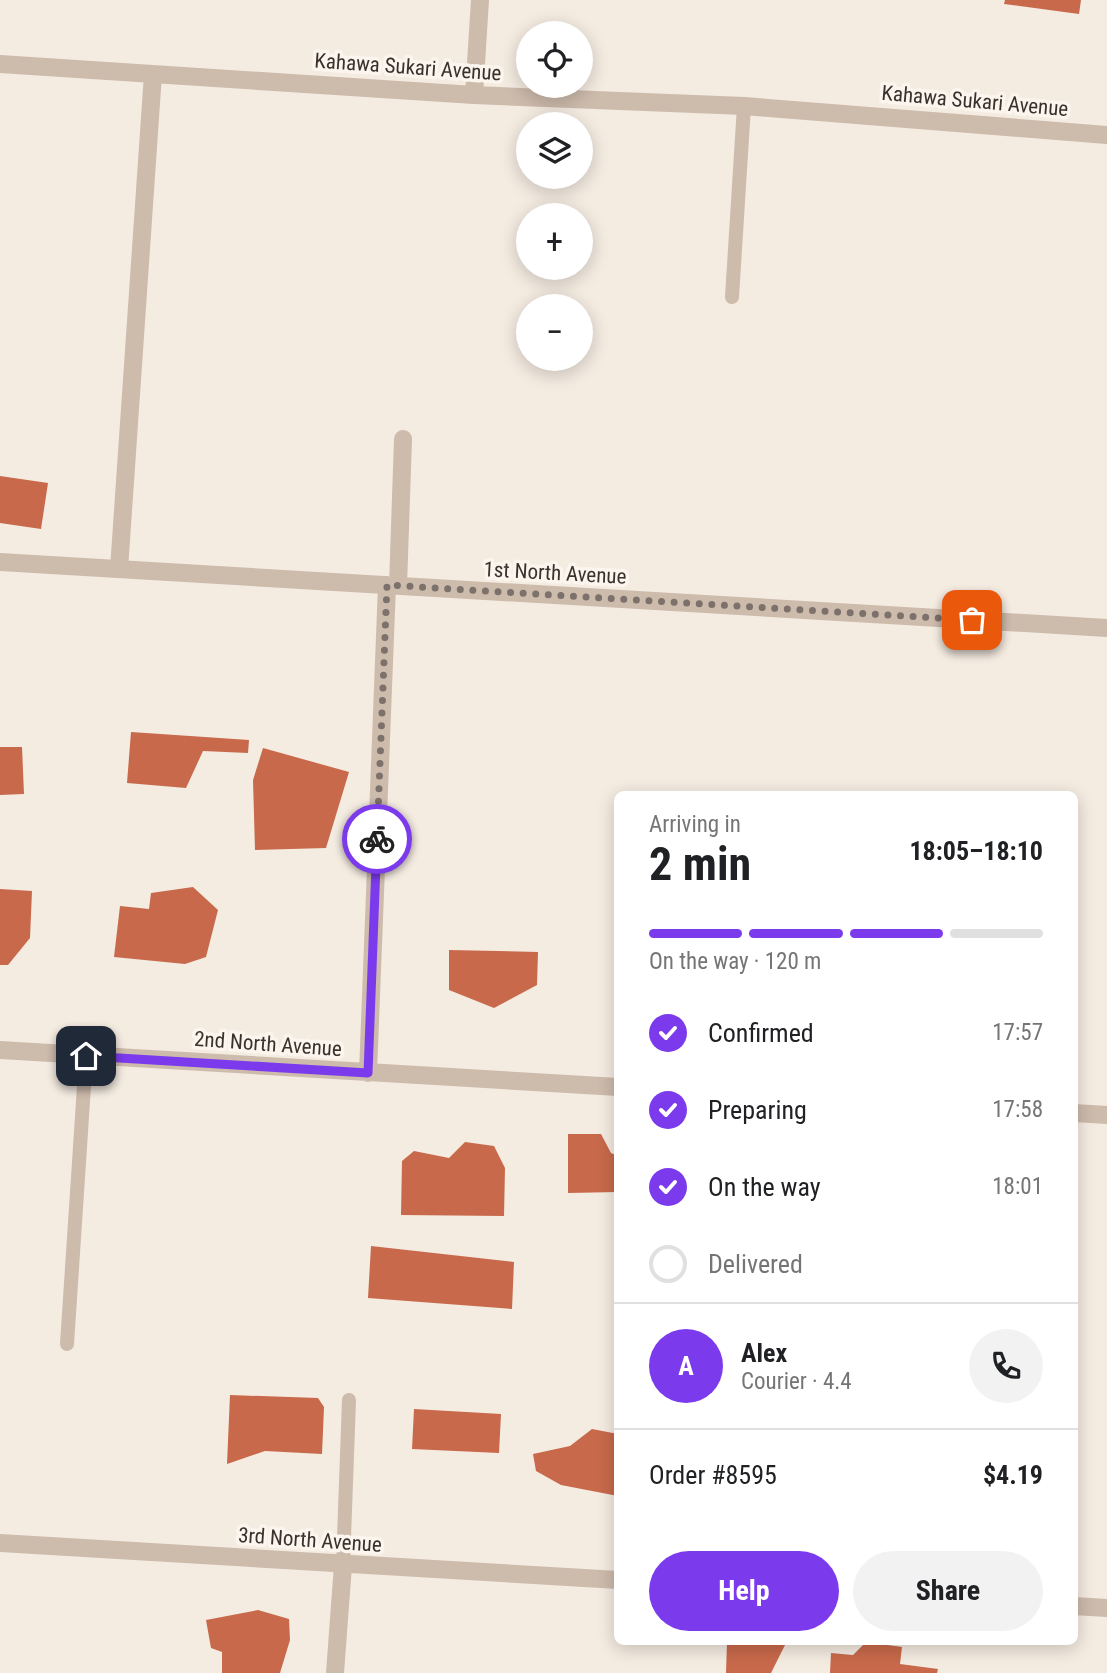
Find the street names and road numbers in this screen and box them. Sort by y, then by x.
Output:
street label: Kahawa Sukari Avenue [314,48,502,86]
street label: Kahawa Sukari Avenue [881,81,1069,121]
street label: 1st North Avenue [483,557,627,589]
street label: 2nd North Avenue [193,1027,343,1061]
street label: 3rd North Avenue [237,1523,383,1557]

